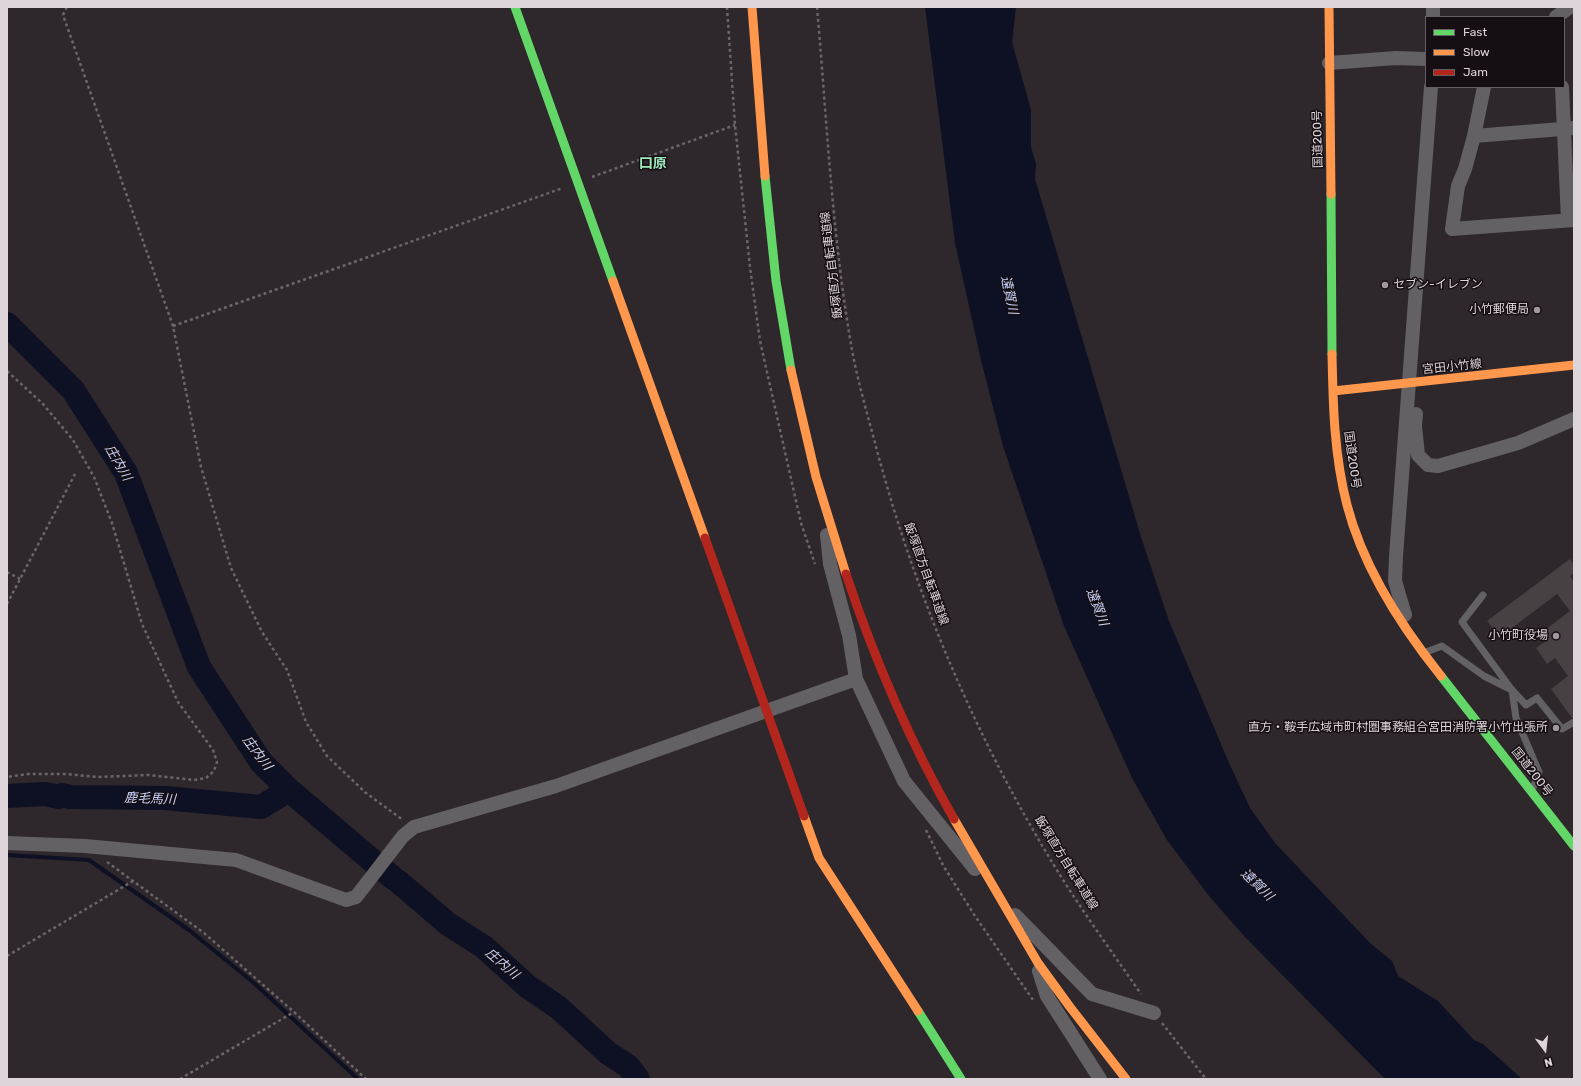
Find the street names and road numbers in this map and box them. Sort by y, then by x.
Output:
street label: 国道200号 [1310,110,1326,168]
street label: 飯塚直方自転車道線 [818,211,846,319]
street label: 宮田小竹線 [1421,357,1483,377]
street label: 国道200号 [1341,430,1363,490]
street label: 飯塚直方自転車道線 [901,521,951,627]
street label: 国道200号 [1508,745,1556,799]
street label: 飯塚直方自転車道線 [1031,813,1101,913]

